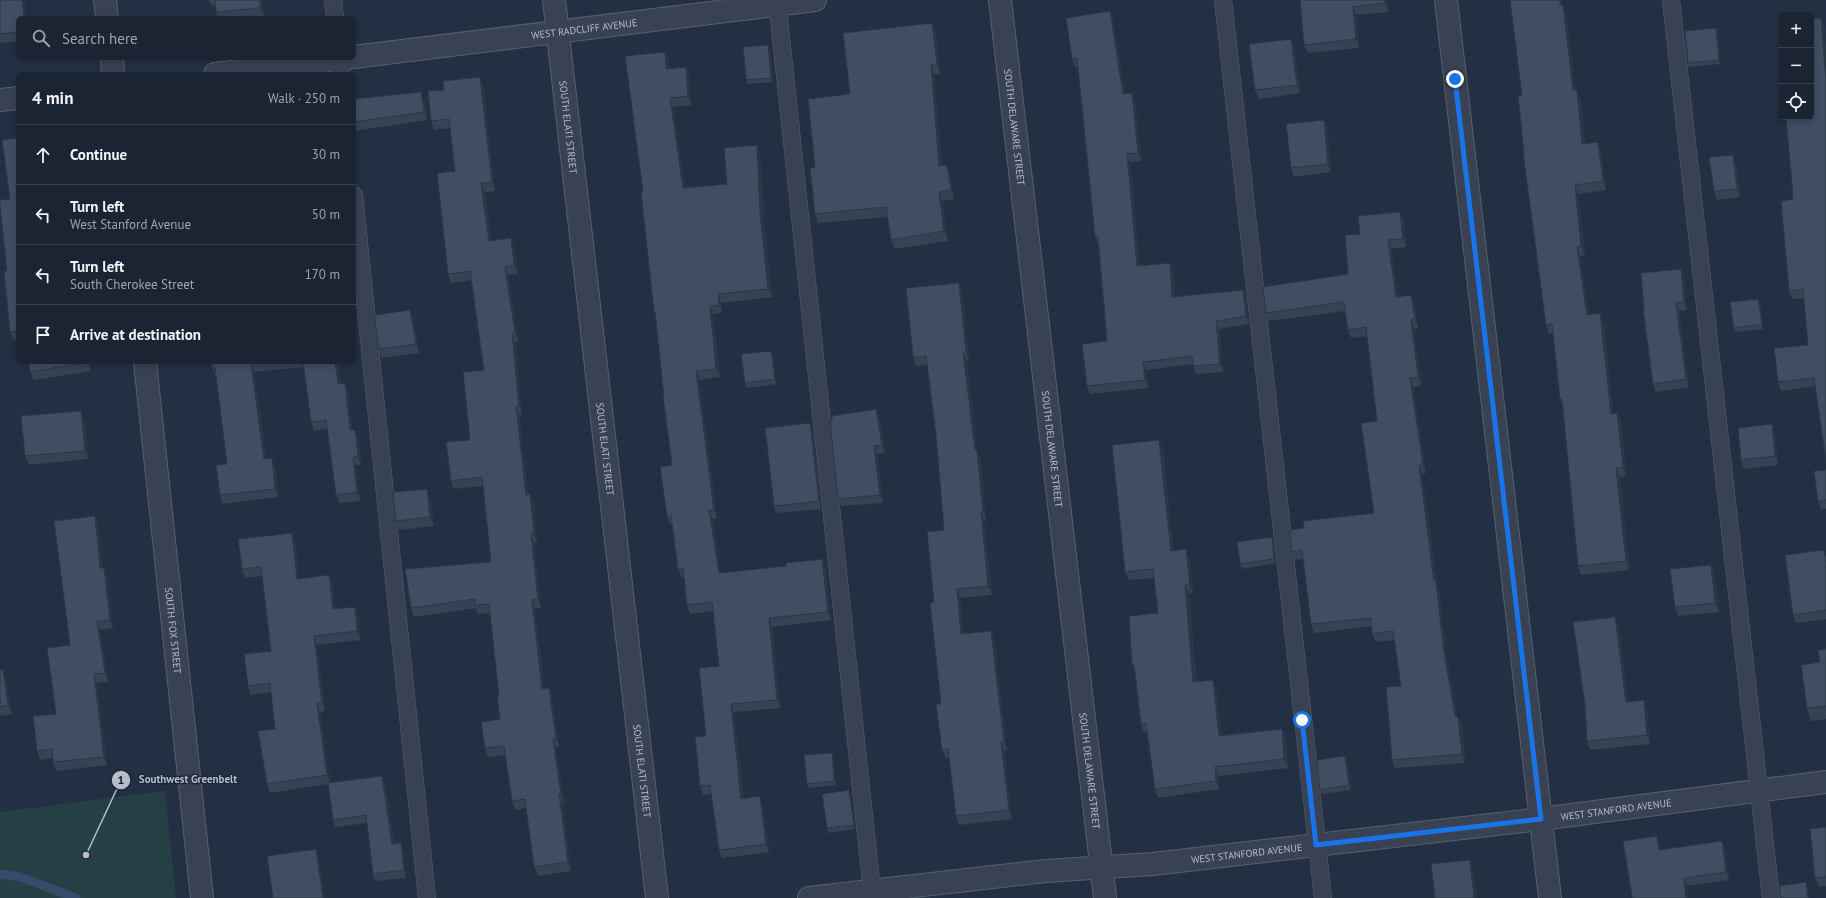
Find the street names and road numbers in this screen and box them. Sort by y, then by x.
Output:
street label: WEST RADCLIFF AVENUE [531,16,638,42]
street label: SOUTH DELAWARE STREET [1001,68,1028,187]
street label: SOUTH ELATI STREET [556,80,580,175]
street label: SOUTH DELAWARE STREET [1039,390,1065,508]
street label: SOUTH ELATI STREET [593,402,617,497]
street label: SOUTH FOX STREET [162,587,184,675]
street label: SOUTH DELAWARE STREET [1076,712,1103,830]
street label: SOUTH ELATI STREET [630,724,654,819]
street label: WEST STANFORD AVENUE [1560,796,1672,823]
street label: WEST STANFORD AVENUE [1191,841,1303,867]

